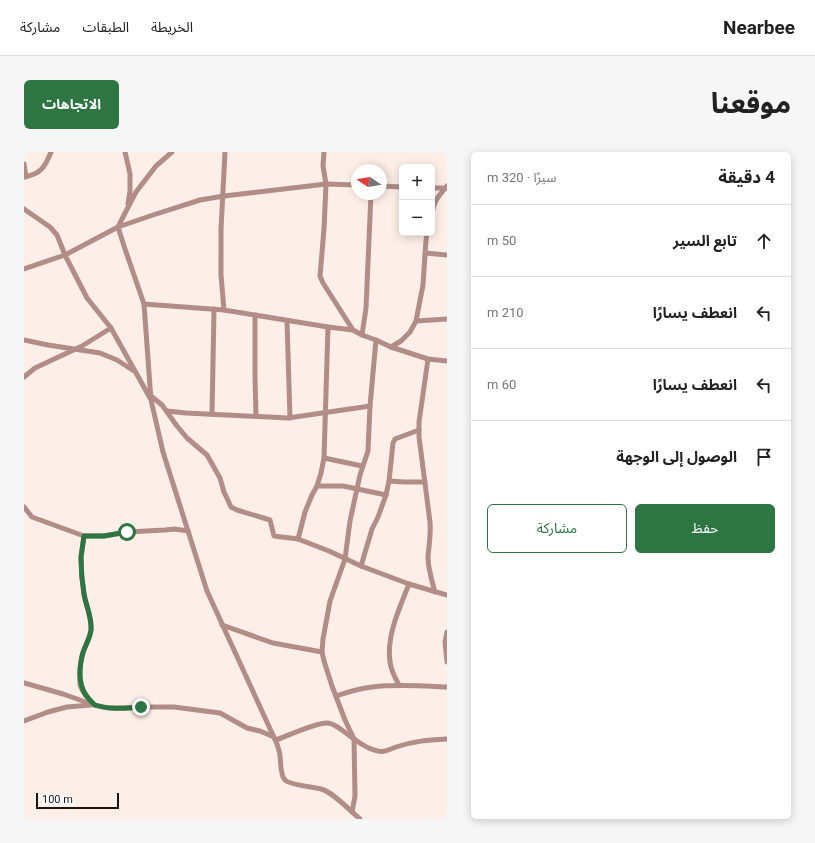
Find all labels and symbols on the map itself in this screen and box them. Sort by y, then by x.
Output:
north arrow [351,164,387,200]
route start [118,523,136,541]
route end [132,698,150,716]
scale bar [36,791,119,810]

